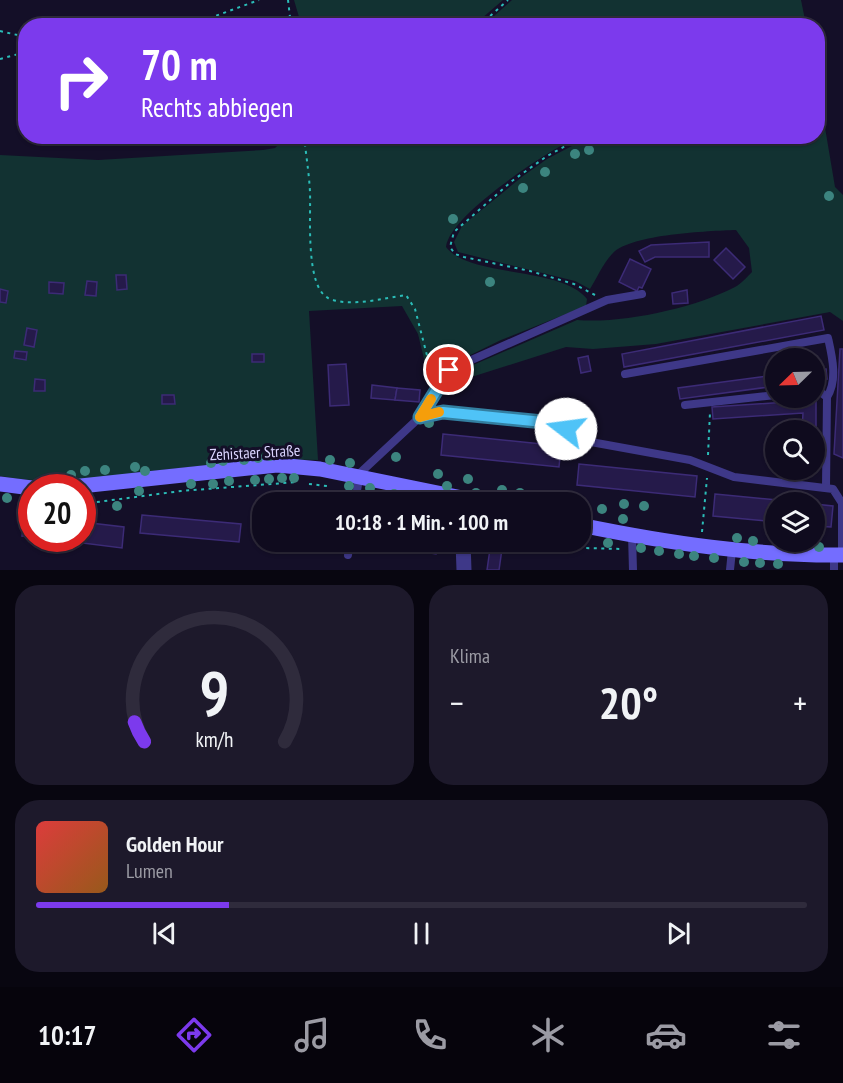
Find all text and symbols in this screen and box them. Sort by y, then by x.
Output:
text: 70 m [141,37,218,92]
icon: right [42,42,120,120]
text: Rechts abbiegen [141,90,293,124]
pin [423,344,474,395]
north arrow [765,348,825,408]
map controls [765,348,825,552]
icon: arrive [432,353,465,386]
position arrow [534,397,598,461]
button: search [765,420,825,480]
street label: Zehistaer Straße [209,440,301,464]
speed limit sign: 20 [18,474,96,552]
button: layers [765,492,825,552]
text: 10:18 · 1 Min. · 100 m [335,508,508,536]
text: Klima [450,643,490,669]
text: 9 [200,652,229,733]
text: 20° [599,673,658,731]
text: − [450,681,464,724]
text: + [793,681,807,724]
text: km/h [195,725,234,753]
text: Golden Hour [126,830,224,858]
text: Lumen [126,858,173,884]
icon: previous [148,917,181,950]
icon: pause [405,917,438,950]
icon: next [662,917,695,950]
icon: directions [173,1014,215,1056]
icon: music [291,1014,333,1056]
icon: phone [409,1014,451,1056]
icon: climate [527,1014,569,1056]
icon: car [645,1014,687,1056]
icon: filters [763,1014,805,1056]
text: 10:17 [38,1018,96,1052]

